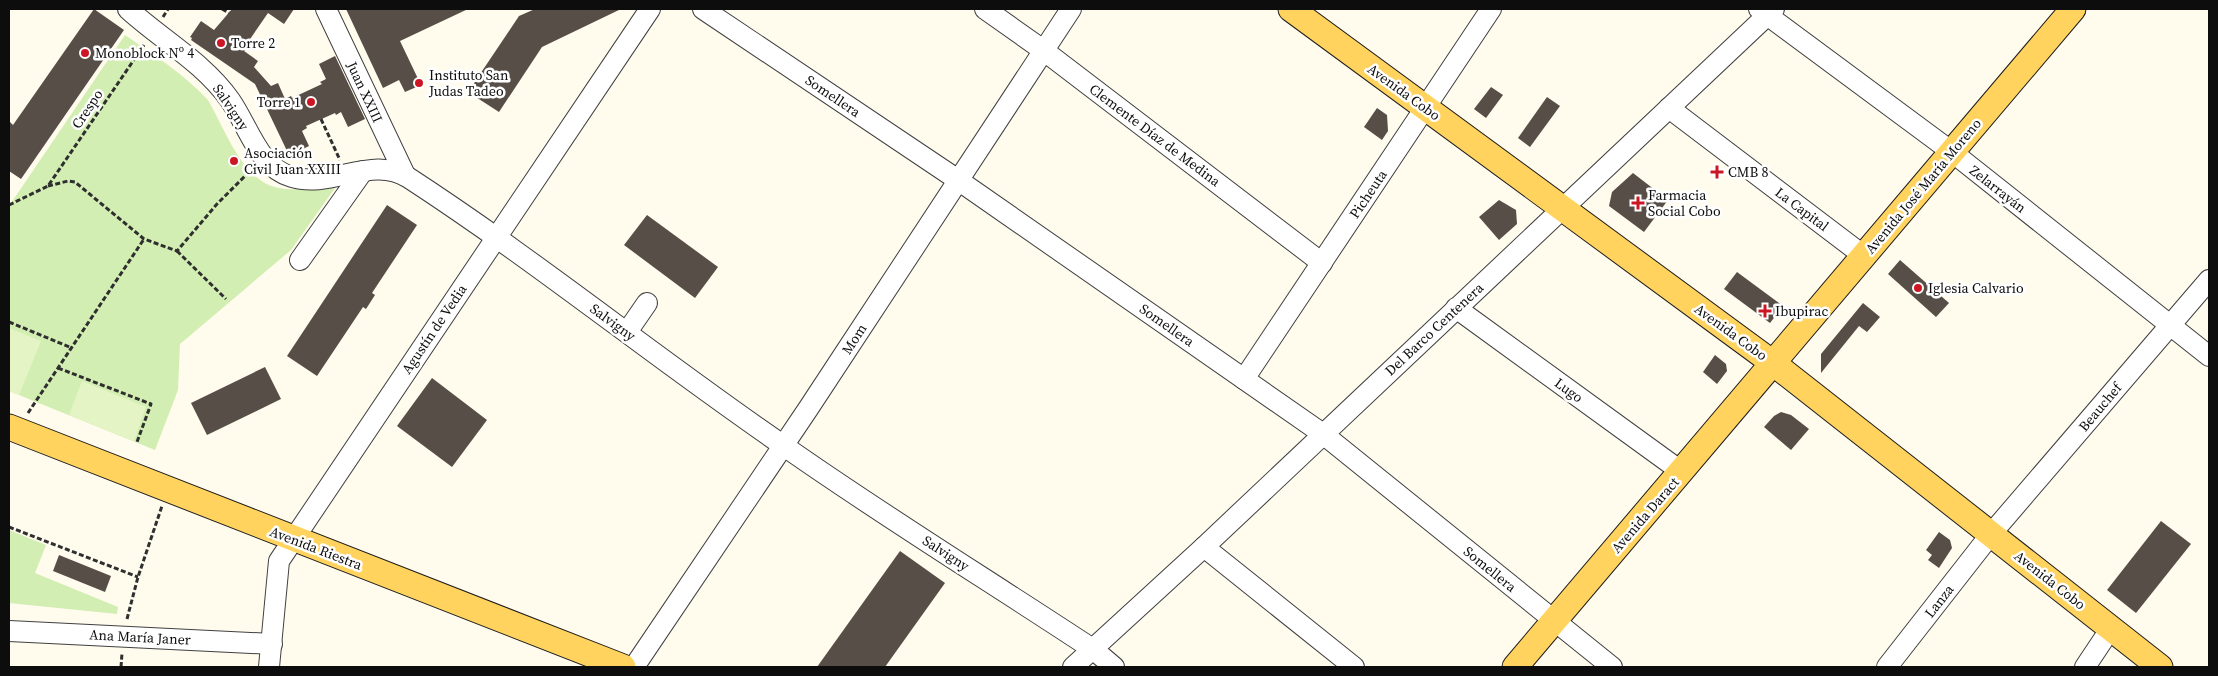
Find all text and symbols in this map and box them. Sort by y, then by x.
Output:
place label: Torre 2 [231,33,275,53]
marker: Torre 2 [215,37,227,49]
place label: Monoblock Nº 4 [95,43,194,63]
marker: Monoblock Nº 4 [79,47,91,59]
street label: Juan XXIII [342,57,388,126]
street label: Avenida Cobo [1364,59,1445,125]
place label: Instituto San Judas Tadeo [428,65,509,101]
street label: Somellera [801,70,865,122]
marker: Instituto San Judas Tadeo [413,77,425,89]
street label: Clemente Díaz de Medina [1085,79,1225,192]
street label: Salvigny [208,80,254,135]
street label: Crespo [67,85,108,133]
place label: Torre 1 [257,92,301,112]
marker: Torre 1 [305,96,317,108]
street label: Avenida José María Moreno [1860,114,1986,258]
place label: Asociación Civil Juan XXIII [244,143,341,179]
marker: Asociación Civil Juan XXIII [228,155,240,167]
street label: Zelarrayán [1965,161,2031,218]
place label: CMB 8 [1728,162,1769,182]
street label: Picheuta [1344,165,1392,222]
marker: CMB 8 [1710,165,1724,179]
street label: La Capital [1771,182,1833,236]
place label: Farmacia Social Cobo [1648,185,1721,221]
marker: Farmacia Social Cobo [1632,197,1644,209]
street label: Del Barco Centenera [1380,277,1488,380]
place label: Iglesia Calvario [1928,278,2024,298]
street label: Agustín de Vedia [397,280,472,378]
marker: Iglesia Calvario [1912,282,1924,294]
street label: Salvigny [586,299,641,346]
street label: Somellera [1136,299,1199,352]
street label: Avenida Cobo [1691,299,1772,365]
place label: Ibupirac [1775,301,1828,321]
marker: Ibupirac [1759,305,1771,317]
street label: Mom [837,320,871,358]
street label: Lugo [1551,373,1588,407]
street label: Beauchef [2074,378,2127,436]
street label: Avenida Daract [1606,472,1684,557]
street label: Avenida Riestra [267,521,366,575]
street label: Salvigny [919,530,974,576]
street label: Somellera [1459,541,1521,597]
street label: Avenida Cobo [2010,546,2090,614]
street label: Lanza [1920,579,1959,622]
street label: Ana María Janer [89,624,191,650]

